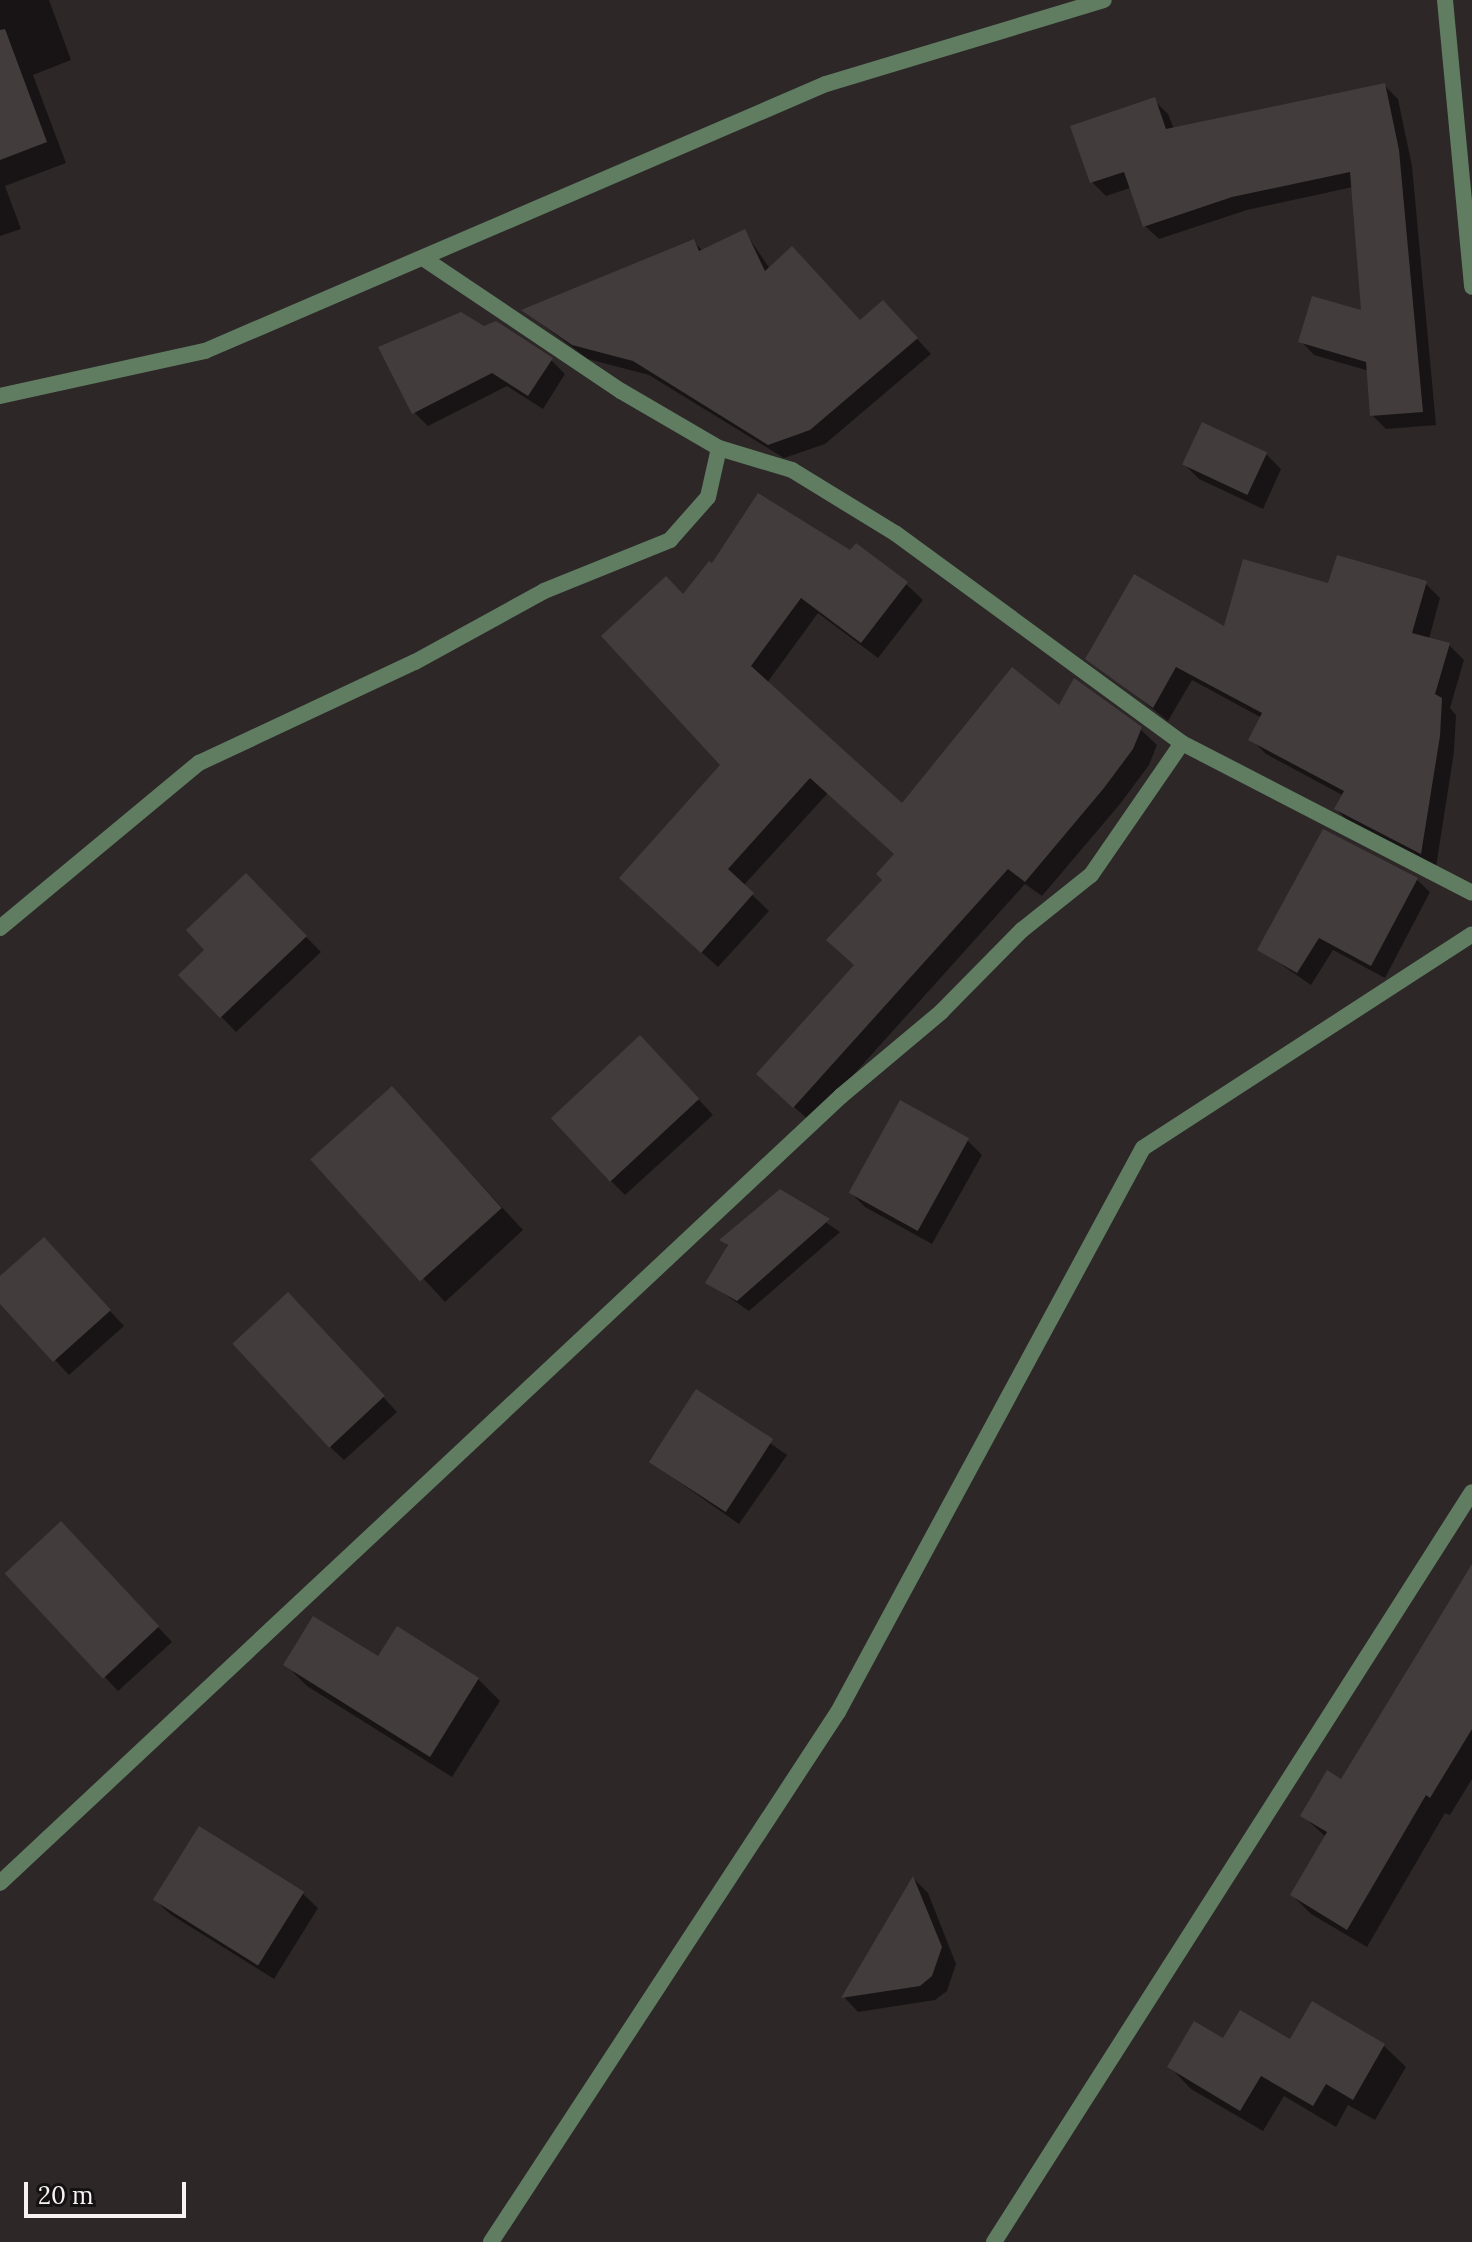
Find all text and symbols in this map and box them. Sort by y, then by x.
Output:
scale bar [28,2166,190,2216]
text: 20 m [38,2180,94,2211]

